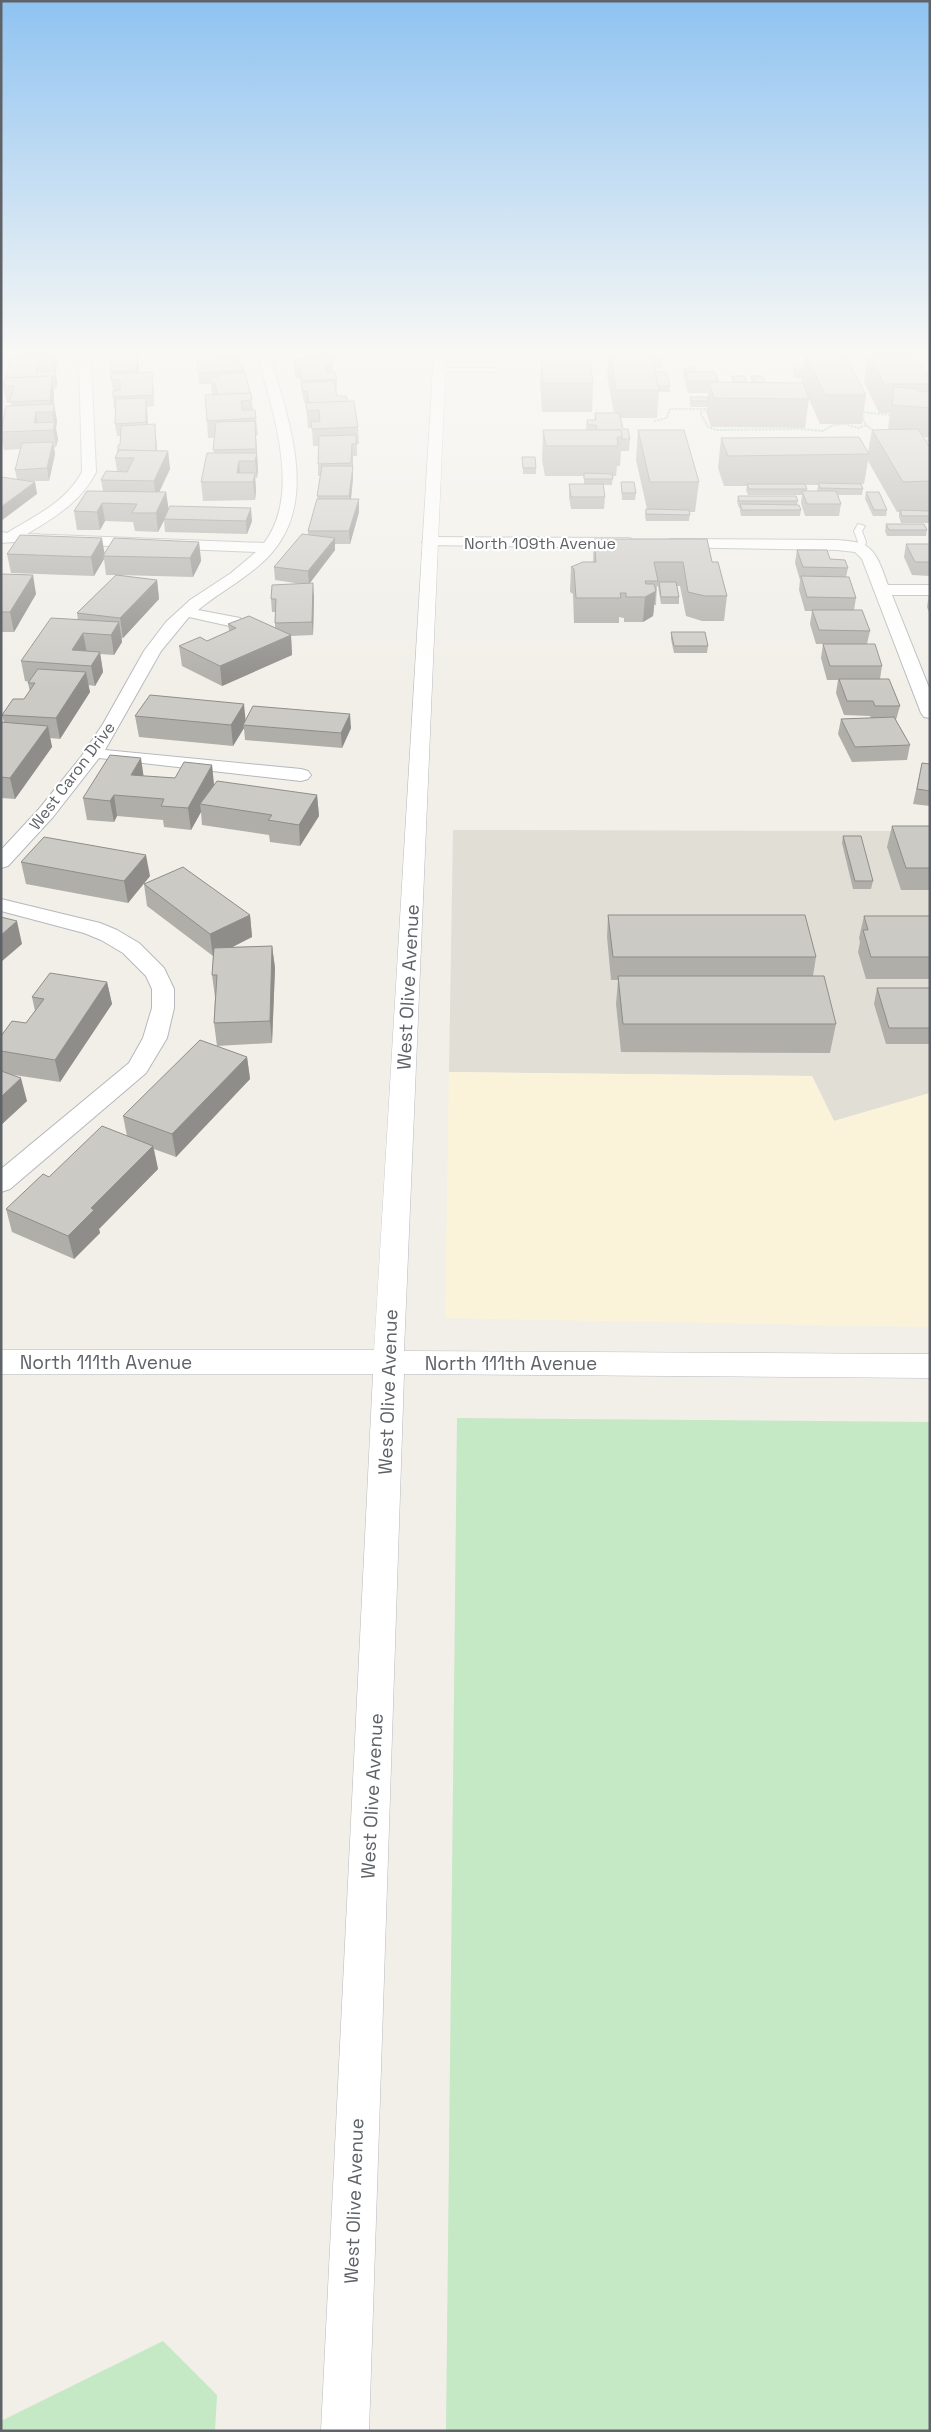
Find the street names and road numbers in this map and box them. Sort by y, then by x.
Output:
street label: North 109th Avenue [464,533,616,554]
street label: West Caron Drive [24,718,120,834]
street label: West Olive Avenue [391,904,425,1070]
street label: West Olive Avenue [373,1309,403,1475]
street label: North 111th Avenue [20,1350,192,1375]
street label: North 111th Avenue [425,1351,597,1376]
street label: West Olive Avenue [355,1713,389,1879]
street label: West Olive Avenue [339,2118,369,2284]

